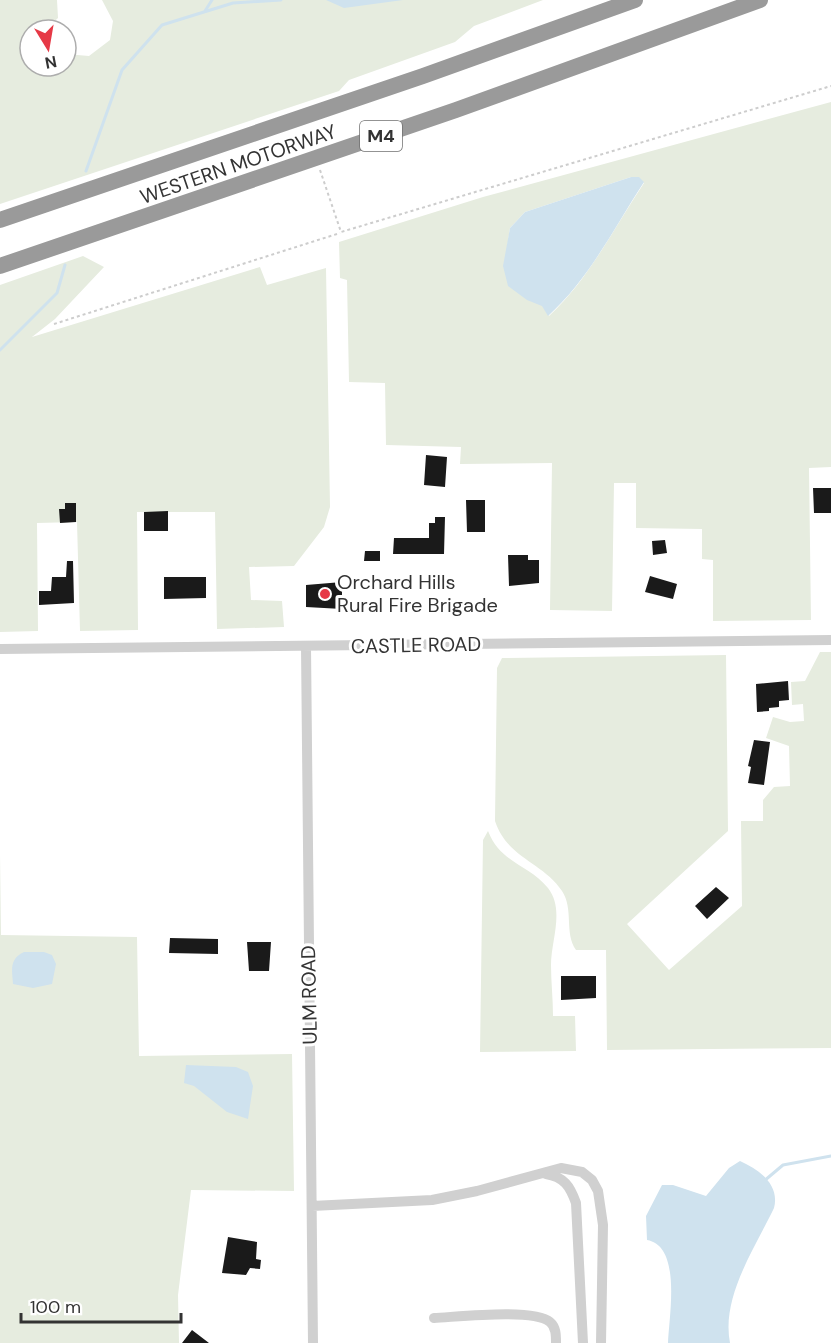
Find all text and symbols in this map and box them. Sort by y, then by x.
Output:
north arrow [18,18,78,78]
text: N [43,51,58,74]
street label: WESTERN MOTORWAY [136,118,340,210]
road number: M4 [360,121,402,151]
place label: Orchard Hills Rural Fire Brigade [337,569,498,618]
marker: Orchard Hills Rural Fire Brigade [318,587,332,601]
street label: CASTLE ROAD [351,631,481,659]
street label: ULM ROAD [295,945,323,1045]
scale bar [21,1286,182,1324]
text: 100 m [30,1295,81,1319]

